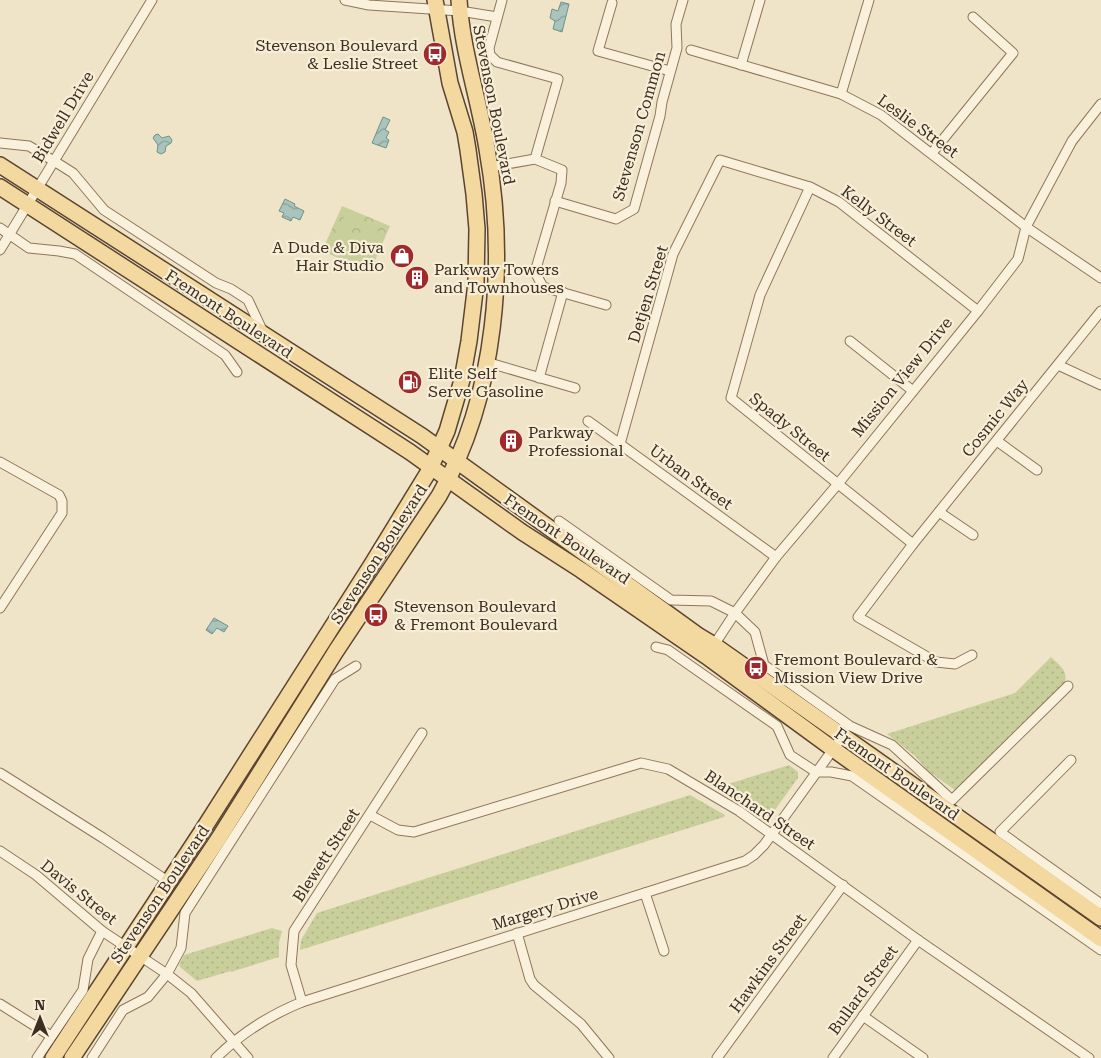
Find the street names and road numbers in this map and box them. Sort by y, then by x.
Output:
street label: Stevenson Boulevard [469,23,519,187]
street label: Stevenson Common [609,49,669,203]
street label: Bidwell Drive [28,68,98,166]
street label: Leslie Street [874,90,962,162]
street label: Kelly Street [838,182,920,250]
street label: Detjen Street [624,243,672,345]
street label: Fremont Boulevard [162,266,296,362]
street label: Mission View Drive [848,313,956,441]
street label: Cosmic Way [958,375,1033,461]
street label: Spady Street [746,389,834,465]
street label: Urban Street [646,440,736,514]
street label: Stevenson Boulevard [327,481,431,627]
street label: Fremont Boulevard [500,490,634,588]
street label: Fremont Boulevard [831,724,963,824]
street label: Blanchard Street [701,766,819,854]
street label: Blewett Street [289,805,363,905]
street label: Stevenson Boulevard [107,821,213,967]
street label: Davis Street [37,855,121,929]
street label: Margery Drive [490,884,600,934]
street label: Hawkins Street [726,910,810,1016]
street label: Bullard Street [824,942,902,1038]

